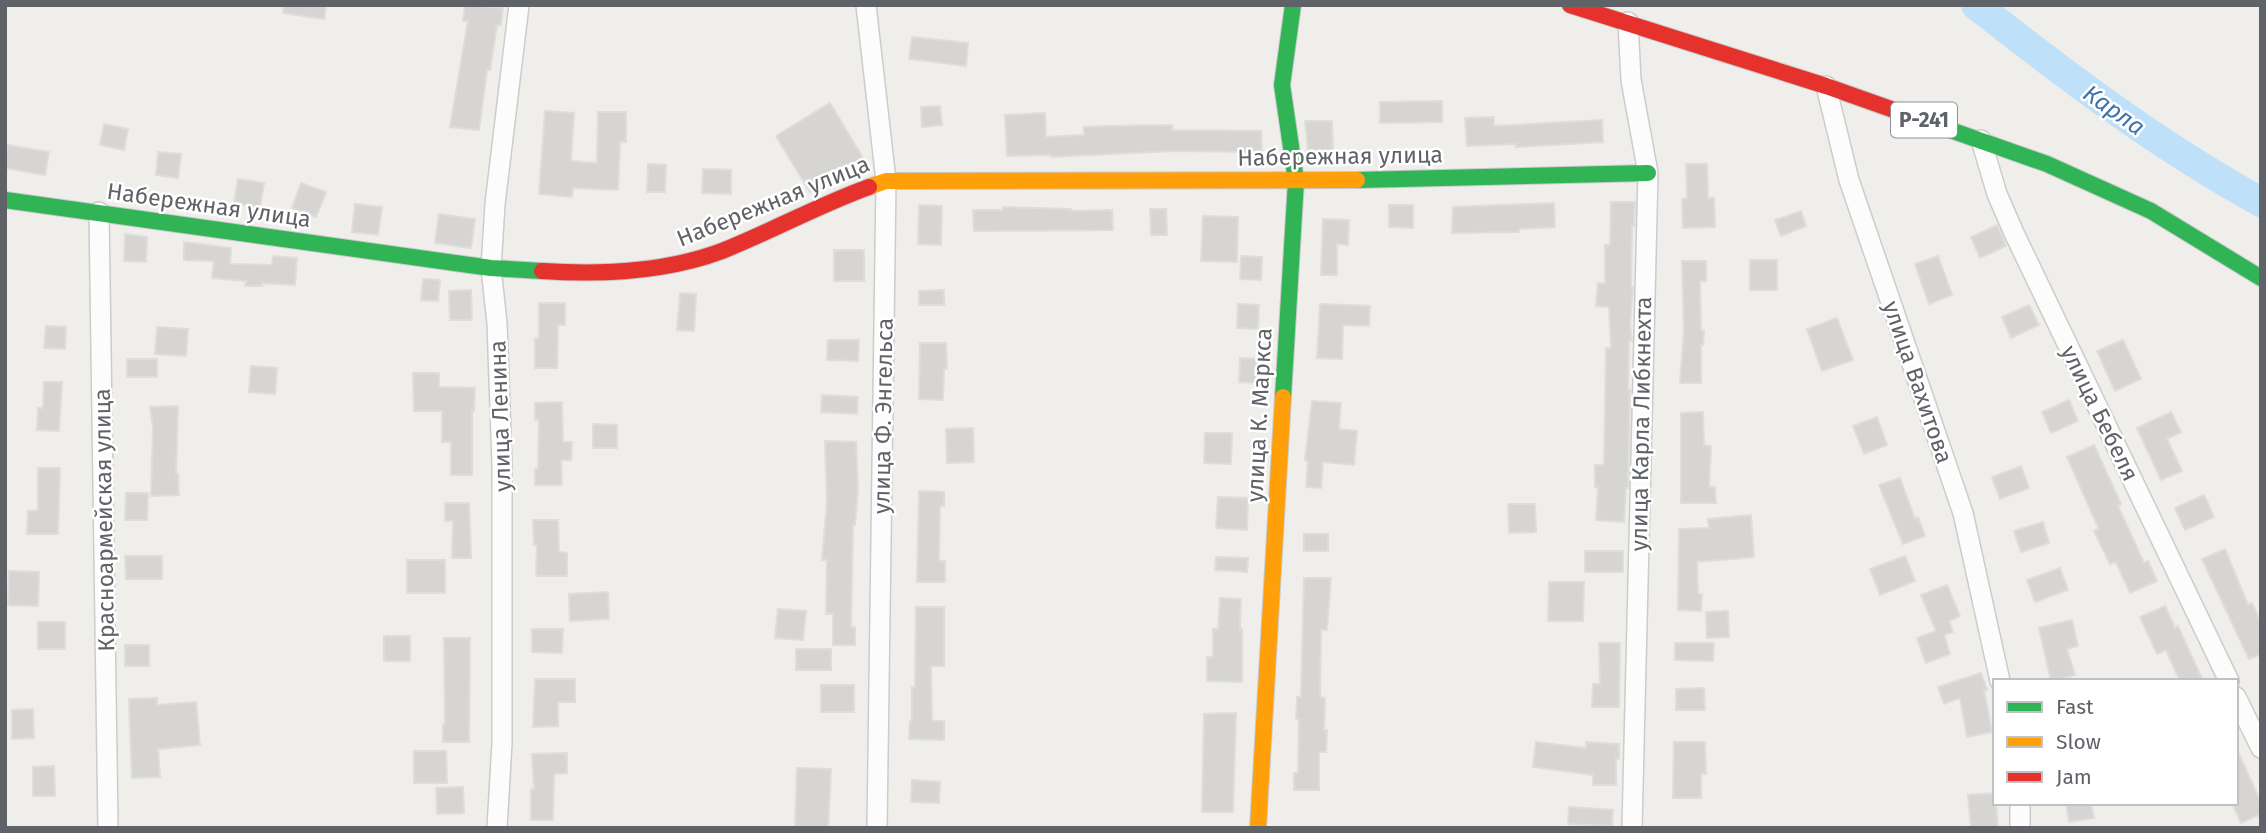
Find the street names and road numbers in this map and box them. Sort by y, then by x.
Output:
road number: Р-241 [1891,102,1957,138]
street label: Набережная улица [1237,140,1443,172]
street label: Набережная улица [672,150,874,252]
street label: Набережная улица [105,177,313,233]
street label: улица Карла Либкнехта [1625,296,1657,552]
street label: улица Вахитова [1877,297,1959,467]
street label: улица Ф. Энгельса [867,318,899,514]
street label: улица К. Маркса [1240,327,1278,503]
street label: улица Ленина [483,340,517,492]
street label: улица Бебеля [2055,341,2145,485]
street label: Красноармейская улица [88,388,120,652]

